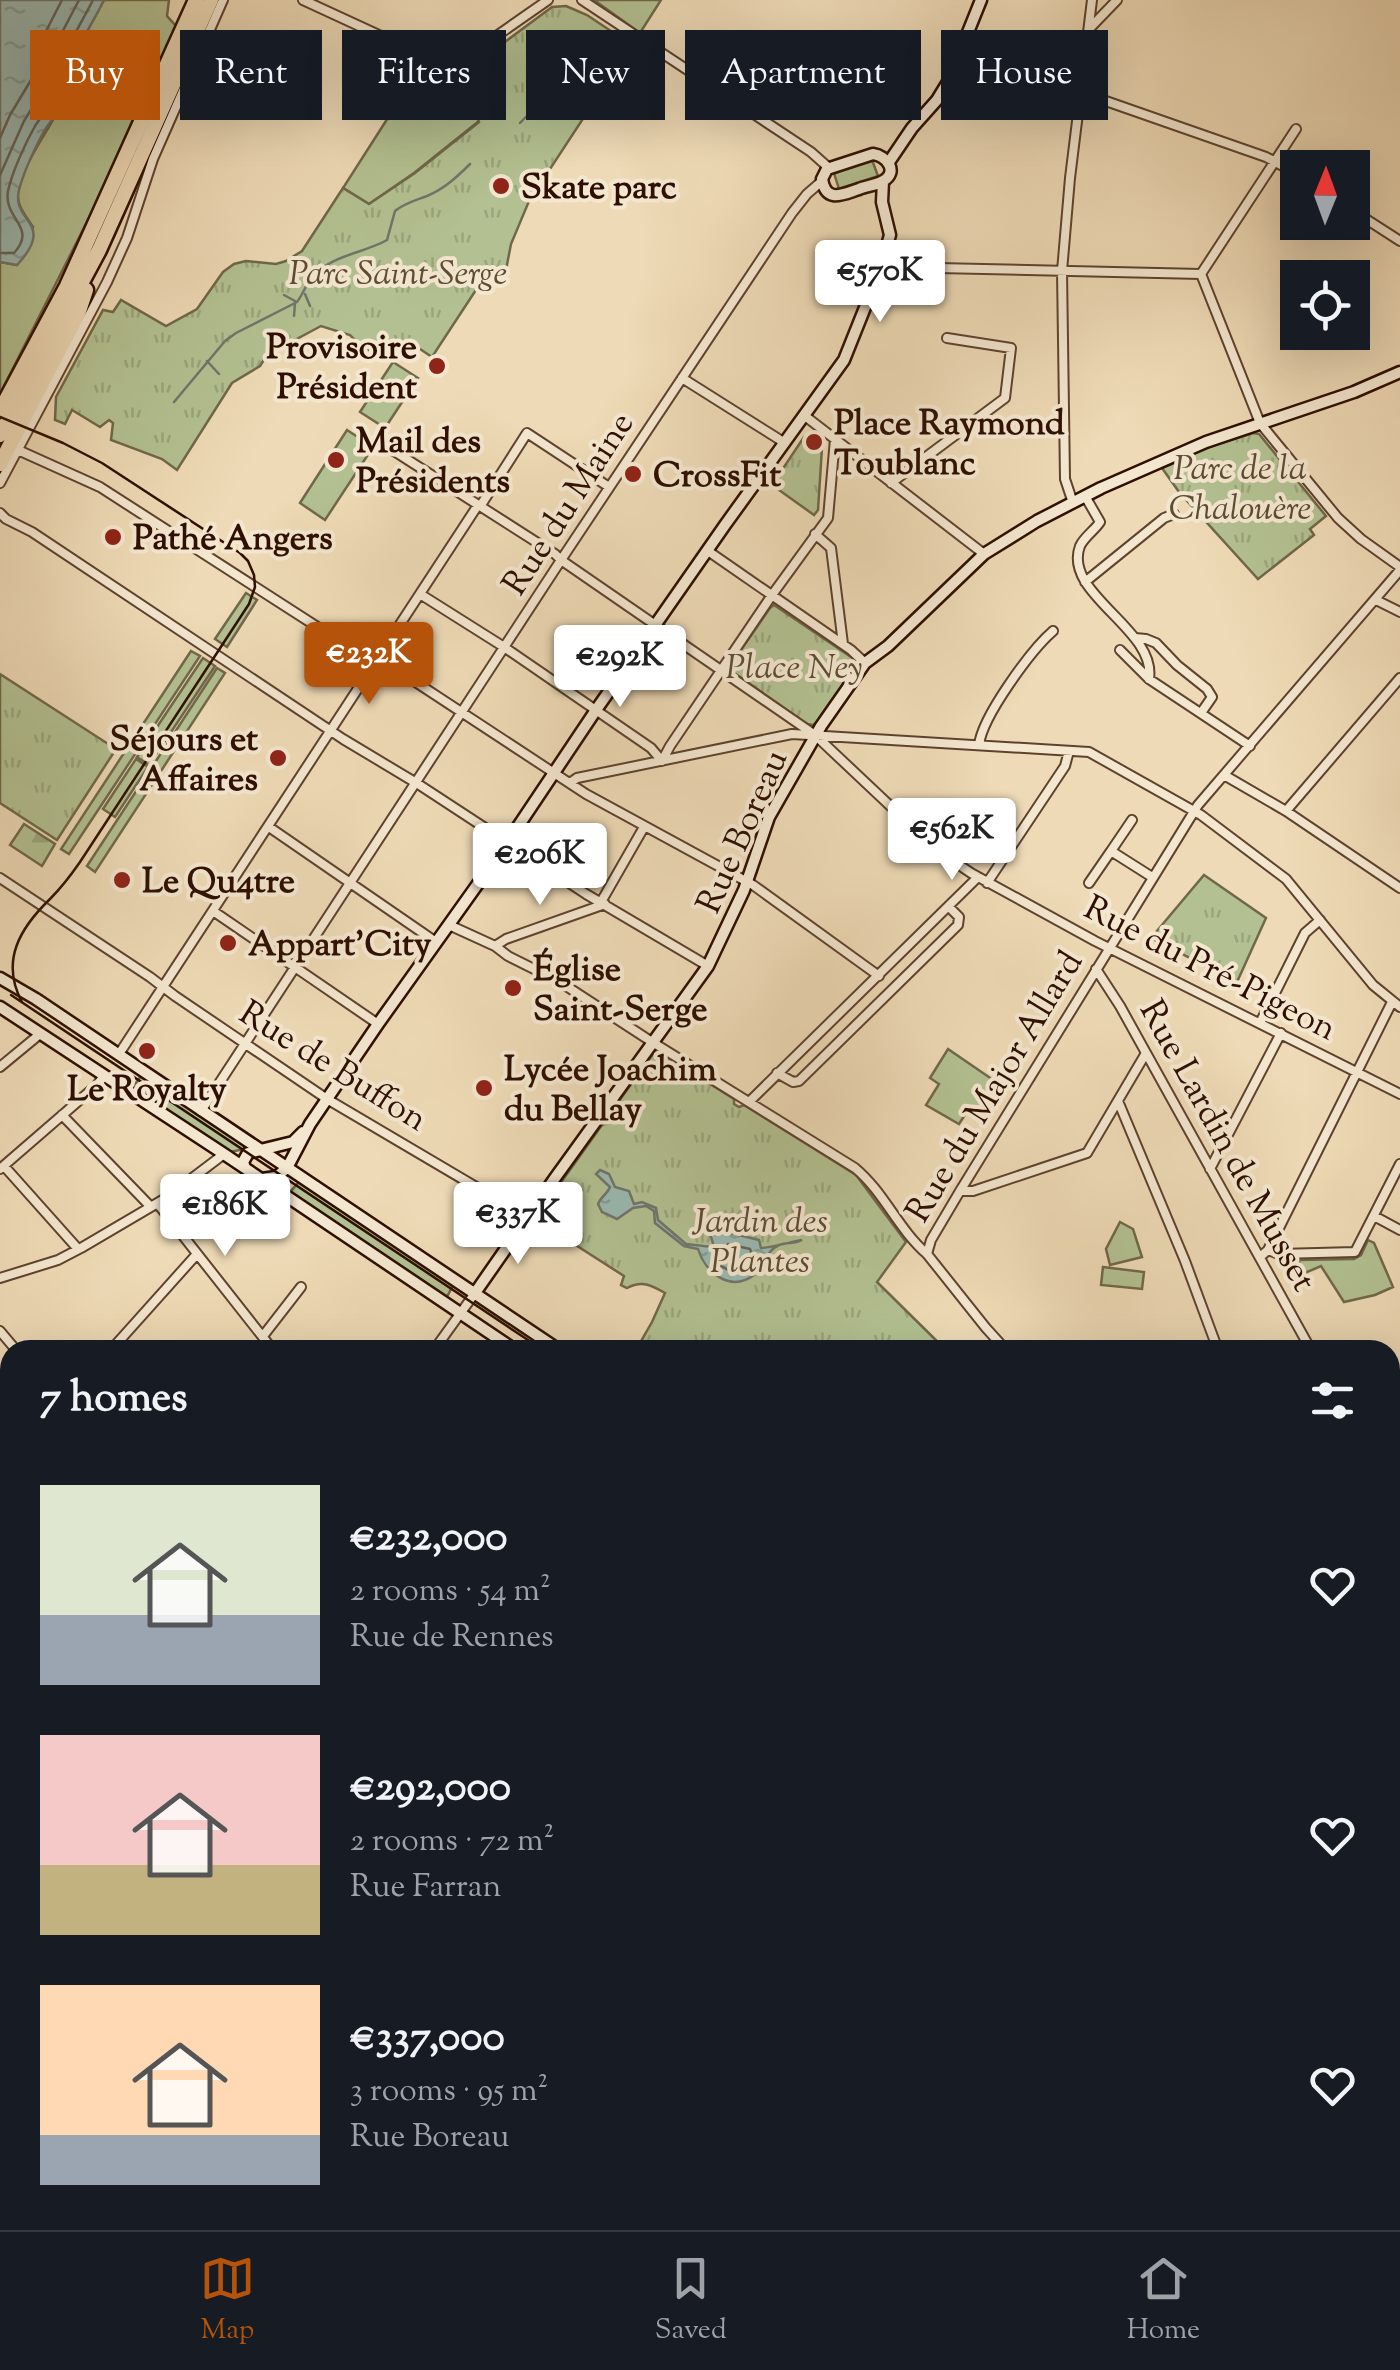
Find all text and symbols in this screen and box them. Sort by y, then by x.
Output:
chip: Buy [30,30,160,120]
chip: Rent [180,30,322,120]
chip: Filters [342,30,506,120]
chip: New [526,30,665,120]
chip: Apartment [685,30,921,120]
chip: House [941,30,1108,120]
north arrow [1280,150,1370,240]
map controls [1280,150,1370,350]
place label: Skate parc [521,164,677,215]
marker: Skate parc [490,175,512,197]
pin: €570K [810,240,950,325]
text: €570K [837,249,923,295]
park label: Parc Saint-Serge [289,250,507,301]
button: locate [1280,260,1370,350]
place label: Provisoire Président [266,324,417,415]
marker: Provisoire Président [426,355,448,377]
place label: Place Raymond Toublanc [834,400,1065,491]
street label: Rue du Maine [491,403,649,607]
place label: Mail des Présidents [356,418,510,509]
marker: Place Raymond Toublanc [803,431,825,453]
park label: Parc de la Chalouère [1169,445,1311,536]
marker: Mail des Présidents [325,449,347,471]
place label: CrossFit [653,452,781,503]
marker: CrossFit [622,463,644,485]
place label: Pathé Angers [133,515,333,566]
marker: Pathé Angers [102,526,124,548]
pin: €232K [299,622,439,707]
pin: €292K [550,625,690,710]
text: €232K [326,631,412,677]
text: €292K [576,634,664,680]
park label: Place Ney [726,644,862,695]
place label: Séjours et Affaires [110,716,258,807]
street label: Rue Boreau [685,742,803,922]
marker: Séjours et Affaires [267,747,289,769]
pin: €562K [882,798,1022,883]
text: €562K [910,807,994,853]
pin: €206K [470,823,610,908]
text: €206K [495,832,585,878]
place label: Le Qu4tre [142,858,295,909]
marker: Le Qu4tre [111,869,133,891]
street label: Rue du Pré-Pigeon [1074,884,1345,1056]
place label: Appart'City [248,921,432,972]
marker: Appart'City [217,932,239,954]
street label: Rue du Major Allard [895,942,1098,1233]
place label: Église Saint-Serge [533,946,708,1037]
marker: Église Saint-Serge [502,977,524,999]
street label: Rue de Buffon [228,990,436,1146]
street label: Rue Lardin de Musset [1125,992,1327,1302]
marker: Le Royalty [136,1040,158,1062]
place label: Lycée Joachim du Bellay [504,1046,717,1137]
place label: Le Royalty [67,1066,227,1117]
marker: Lycée Joachim du Bellay [473,1077,495,1099]
pin: €186K [155,1174,295,1259]
pin: €337K [448,1182,588,1267]
text: €186K [182,1183,268,1229]
text: €337K [476,1191,560,1237]
park label: Jardin des Plantes [691,1198,828,1289]
text: 7 homes [40,1370,188,1430]
icon: filters [1305,1373,1360,1428]
text: €232,000 [350,1509,508,1569]
icon: home [120,1525,240,1645]
icon: heart [1305,1558,1360,1613]
text: 2 rooms · 54 m² [350,1569,551,1615]
text: Rue de Rennes [350,1615,554,1661]
text: €292,000 [350,1759,511,1819]
icon: home [120,1775,240,1895]
icon: heart [1305,1808,1360,1863]
text: 2 rooms · 72 m² [350,1819,554,1865]
text: Rue Farran [350,1865,501,1911]
text: €337,000 [350,2009,505,2069]
icon: home [120,2025,240,2145]
icon: heart [1305,2058,1360,2113]
text: 3 rooms · 95 m² [350,2069,548,2115]
text: Rue Boreau [350,2115,510,2161]
tab: Map [200,2251,255,2351]
tab: Saved [655,2251,727,2351]
tab: Home [1127,2251,1200,2351]

